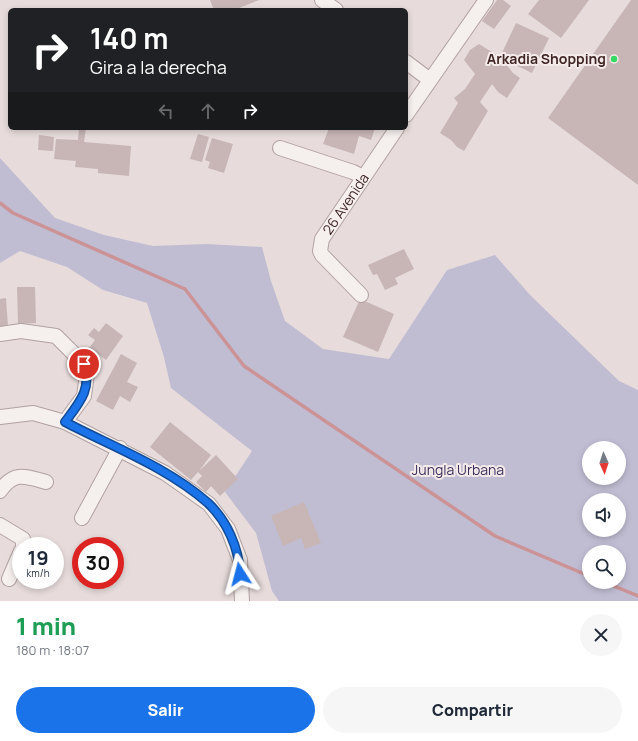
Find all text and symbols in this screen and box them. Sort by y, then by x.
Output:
text: 140 m [90,19,169,57]
icon: right [24,24,76,76]
place label: Arkadia Shopping [487,49,606,68]
marker: Arkadia Shopping [609,54,619,64]
text: Gira a la derecha [90,55,227,79]
icon: left [155,100,177,122]
icon: ahead [197,100,219,122]
icon: right [239,100,261,122]
street label: 26 Avenida [318,169,373,238]
pin [67,347,101,381]
icon: arrive [73,353,95,375]
north arrow [582,441,626,485]
map controls [582,441,626,589]
park label: Jungla Urbana [412,460,504,479]
button: sound [582,493,626,537]
speed limit sign: 30 [72,537,124,589]
text: 19 [27,544,49,571]
button: search [582,545,626,589]
position arrow [219,553,261,595]
text: km/h [26,566,50,580]
text: 1 min [16,609,76,642]
button: close [580,614,622,656]
text: 180 m · 18:07 [16,641,89,659]
button: Salir [16,687,315,733]
button: Compartir [323,687,622,733]

